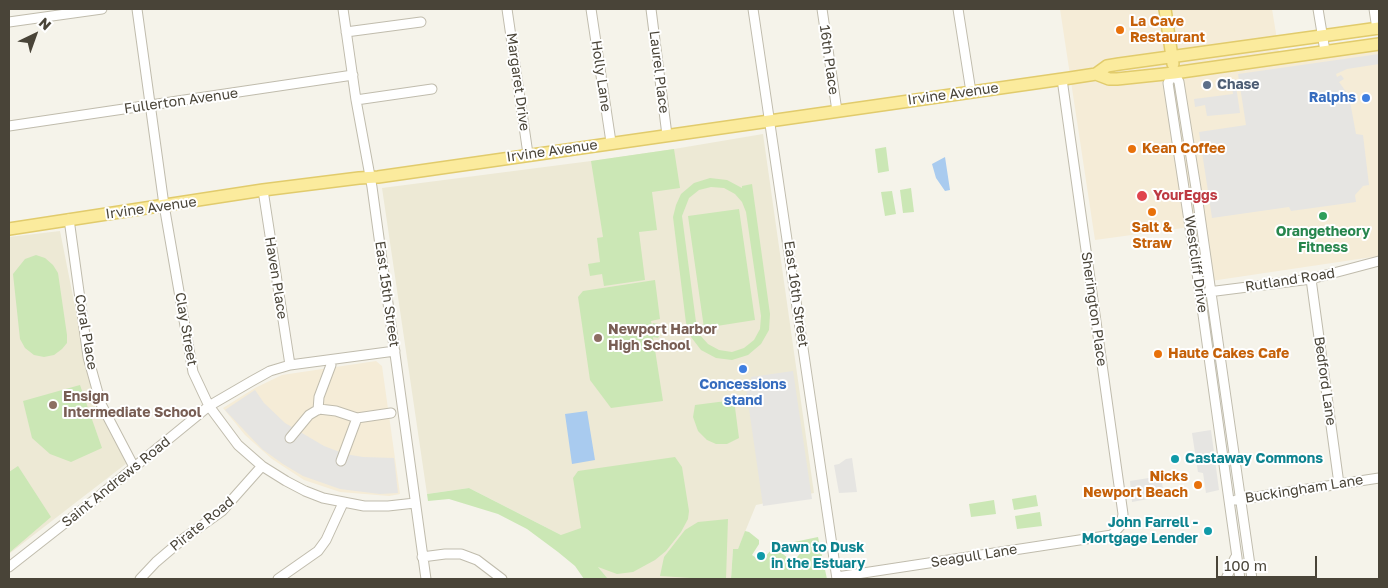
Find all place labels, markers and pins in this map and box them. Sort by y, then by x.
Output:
place label: La Cave Restaurant [1130,14,1205,46]
marker: La Cave Restaurant [1114,24,1126,36]
place label: Chase [1217,77,1260,93]
marker: Chase [1201,79,1213,91]
place label: Ralphs [1309,90,1356,106]
marker: Ralphs [1360,92,1372,104]
place label: Kean Coffee [1142,141,1225,157]
marker: Kean Coffee [1126,143,1138,155]
place label: YourEggs [1153,188,1217,204]
marker: YourEggs [1135,189,1149,203]
marker: Salt & Straw [1146,206,1158,218]
marker: Orangetheory Fitness [1317,210,1329,222]
place label: Salt & Straw [1132,220,1172,252]
place label: Orangetheory Fitness [1276,224,1370,256]
place label: Newport Harbor High School [608,322,717,354]
marker: Newport Harbor High School [592,332,604,344]
place label: Haute Cakes Cafe [1168,346,1289,362]
marker: Haute Cakes Cafe [1152,348,1164,360]
marker: Concessions stand [737,363,749,375]
place label: Concessions stand [699,377,787,410]
place label: Ensign Intermediate School [63,389,201,422]
marker: Ensign Intermediate School [47,399,59,411]
place label: Castaway Commons [1185,451,1323,467]
marker: Castaway Commons [1169,453,1181,465]
place label: Nicks Newport Beach [1083,469,1188,502]
marker: Nicks Newport Beach [1192,479,1204,491]
place label: John Farrell - Mortgage Lender [1082,515,1198,548]
marker: John Farrell - Mortgage Lender [1202,525,1214,537]
place label: Dawn to Dusk in the Estuary [771,540,865,572]
marker: Dawn to Dusk in the Estuary [755,550,767,562]

